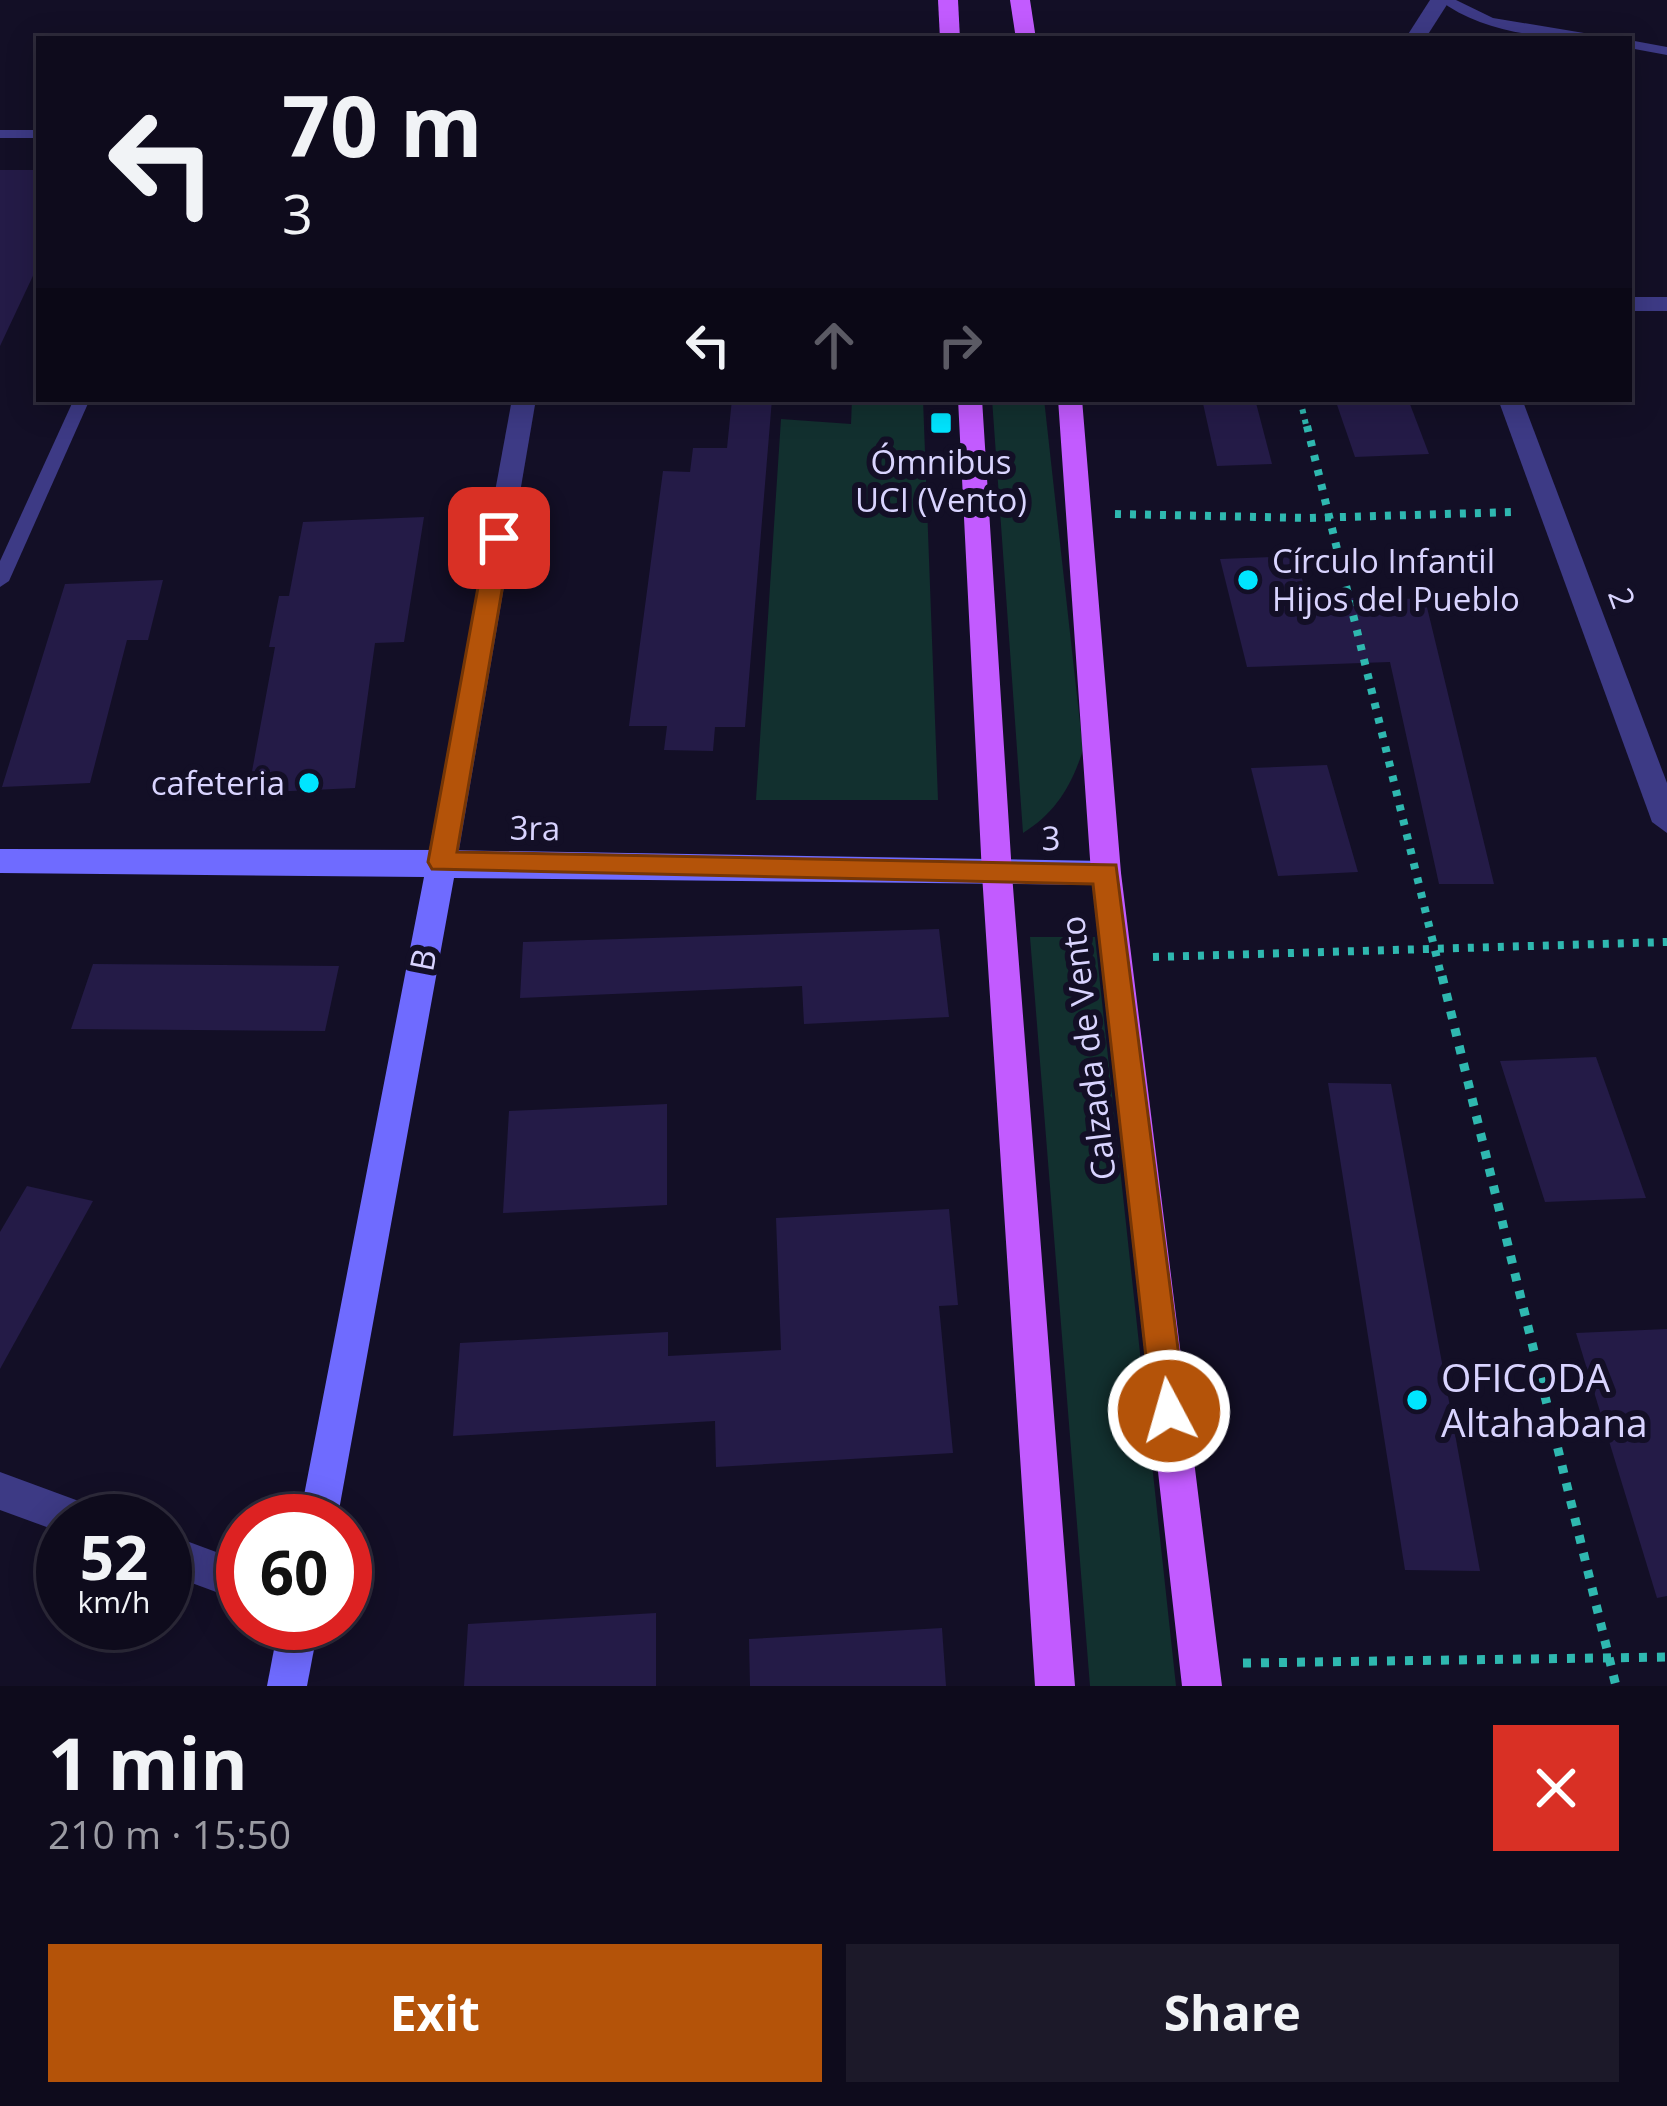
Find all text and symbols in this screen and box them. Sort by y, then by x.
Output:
text: 70 m [282,67,482,182]
icon: left [84,84,240,240]
text: 3 [282,176,313,250]
icon: left [675,312,741,378]
icon: ahead [801,312,867,378]
icon: right [927,312,993,378]
marker: Ómnibus UCI (Vento) [928,410,954,436]
place label: Ómnibus UCI (Vento) [855,439,1027,522]
pin [448,487,550,589]
icon: arrive [466,505,532,571]
place label: Círculo Infantil Hijos del Pueblo [1272,538,1520,621]
marker: Círculo Infantil Hijos del Pueblo [1235,567,1261,593]
street label: 2 [1598,581,1647,614]
place label: cafeteria [151,760,285,805]
marker: cafeteria [296,770,322,796]
street label: 3ra [509,805,561,850]
street label: 3 [1041,815,1061,860]
street label: Calzada de Vento [1049,913,1126,1183]
street label: B [398,945,447,975]
position arrow [1106,1348,1232,1474]
place label: OFICODA Altahabana [1441,1350,1648,1448]
marker: OFICODA Altahabana [1404,1387,1430,1413]
speed limit sign: 60 [216,1494,372,1650]
text: 52 [80,1516,148,1598]
text: km/h [78,1581,150,1622]
text: 1 min [48,1713,248,1811]
button: close [1493,1725,1619,1851]
text: 210 m · 15:50 [48,1807,291,1860]
button: Exit [48,1944,822,2082]
button: Share [846,1944,1619,2082]

